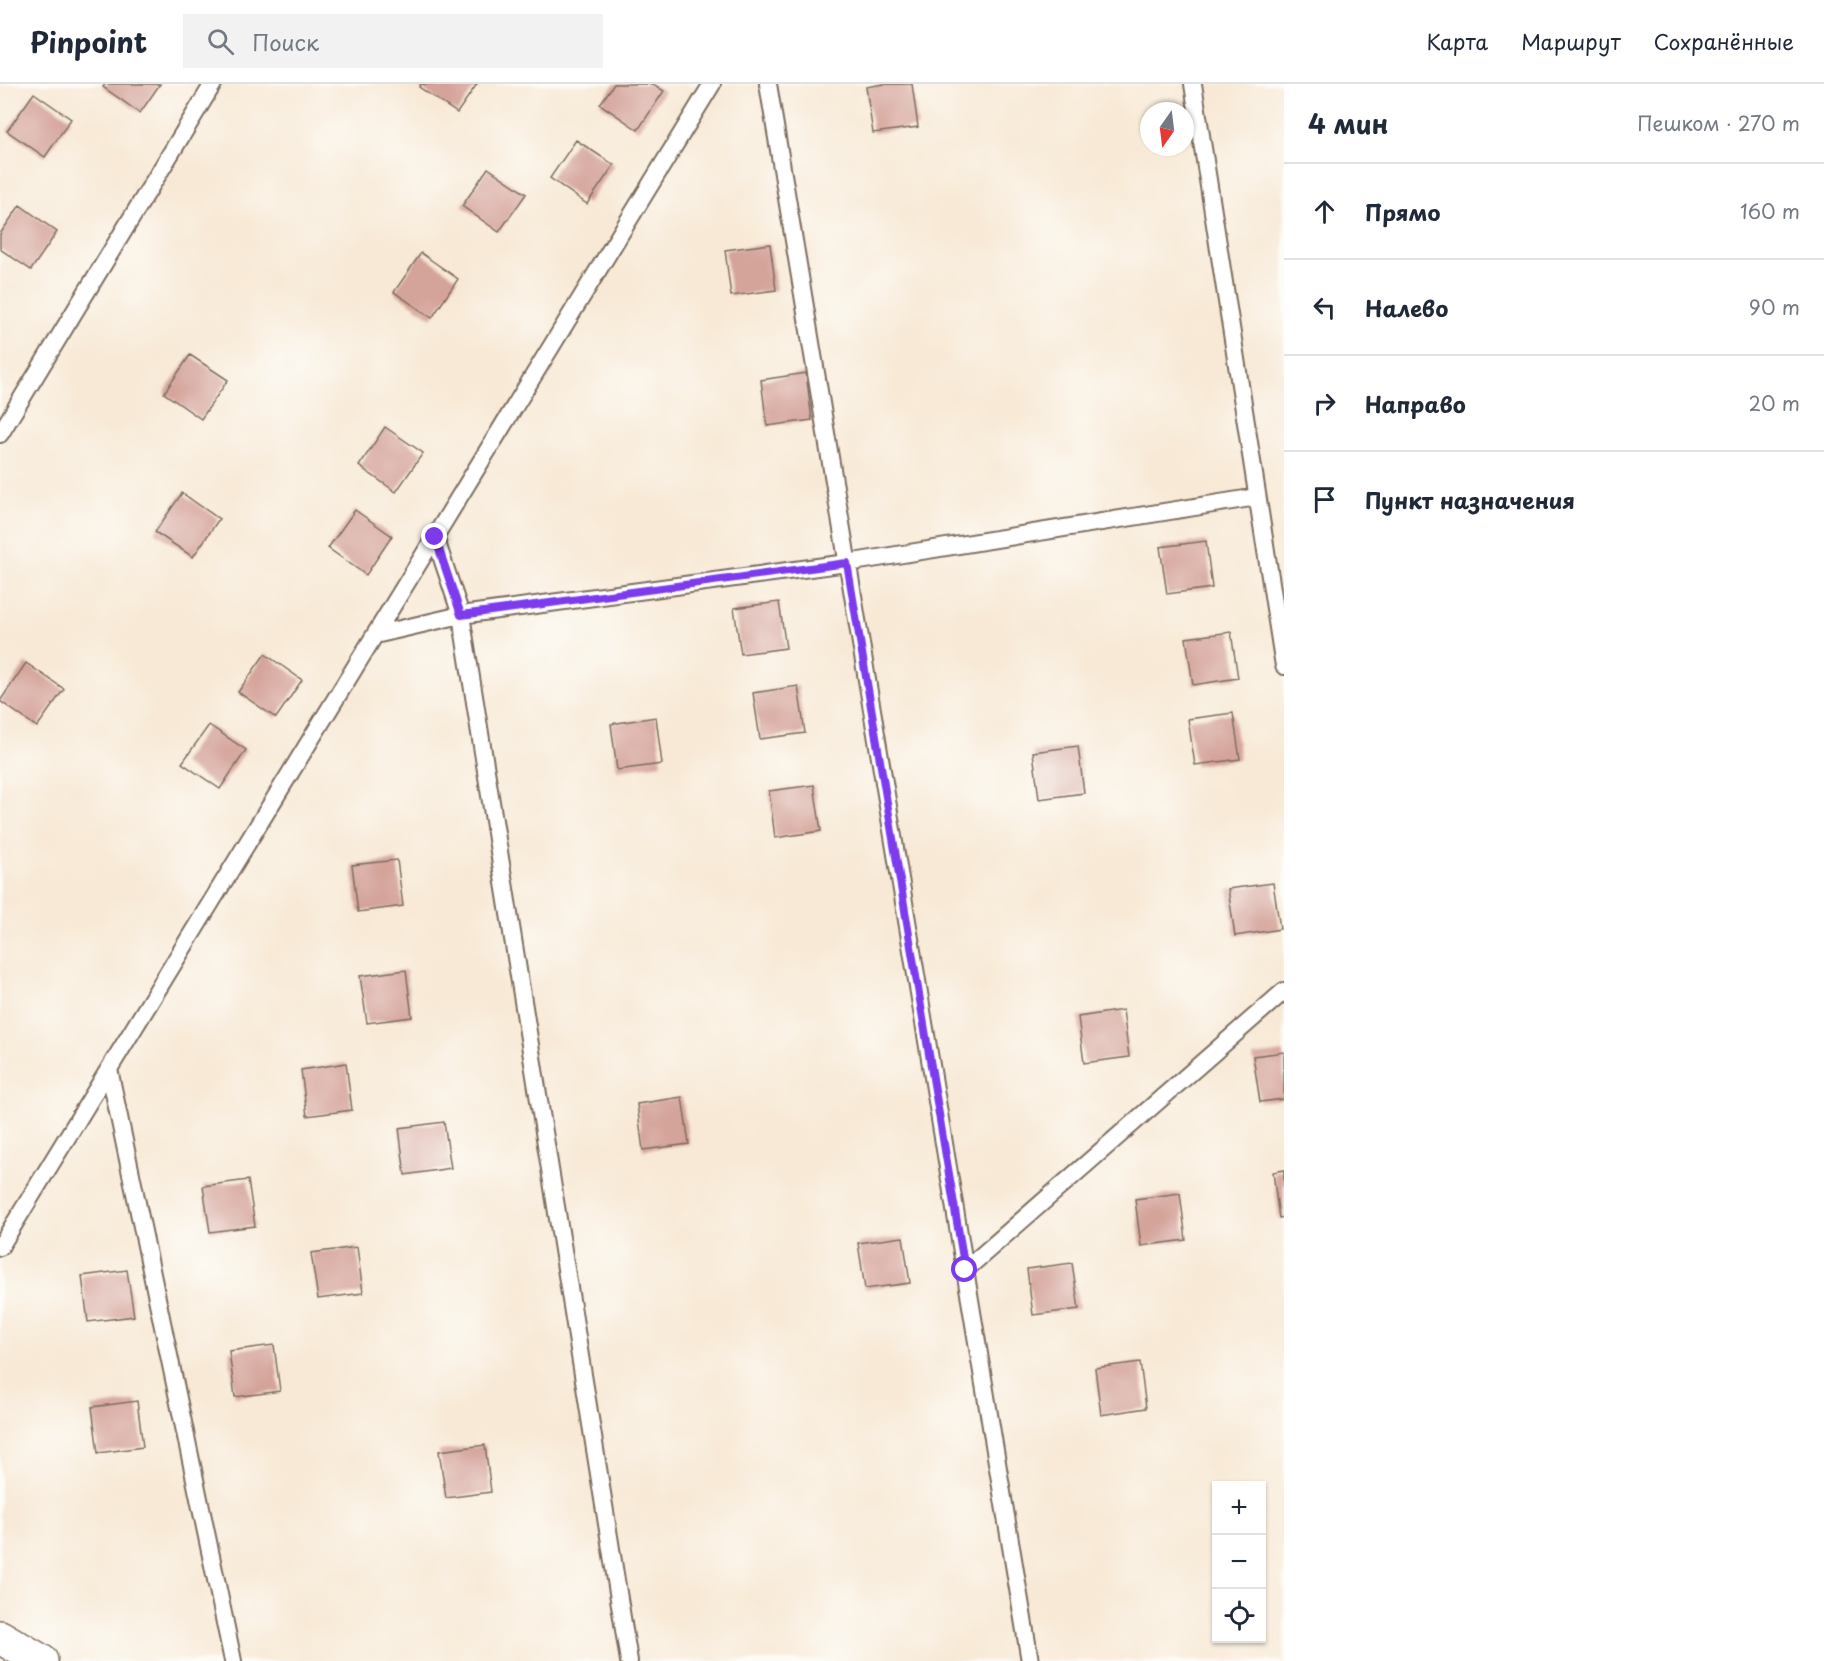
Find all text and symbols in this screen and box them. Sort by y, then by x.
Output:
search box [183,14,603,68]
text: Pinpoint [30,20,147,63]
icon: search [204,25,237,58]
text: Поиск [252,25,319,58]
text: Карта [1427,25,1488,57]
text: Маршрут [1521,25,1621,57]
text: Сохранённые [1654,25,1794,57]
north arrow [1140,102,1194,156]
text: 4 мин [1308,104,1389,143]
text: Пешком · 270 m [1637,108,1800,138]
icon: ahead [1308,195,1341,228]
text: Прямо [1365,195,1440,228]
text: 160 m [1740,196,1800,226]
icon: left [1308,291,1341,324]
text: Налево [1365,291,1448,324]
text: 90 m [1749,292,1800,322]
icon: right [1308,387,1341,420]
text: Направо [1365,387,1466,420]
text: 20 m [1748,388,1800,418]
icon: arrive [1308,483,1341,516]
text: Пункт назначения [1365,483,1575,516]
route end [421,523,447,549]
route start [951,1256,977,1282]
map controls [1212,1481,1266,1643]
button: + [1212,1481,1266,1535]
button: − [1212,1535,1266,1589]
button: locate [1212,1589,1266,1643]

